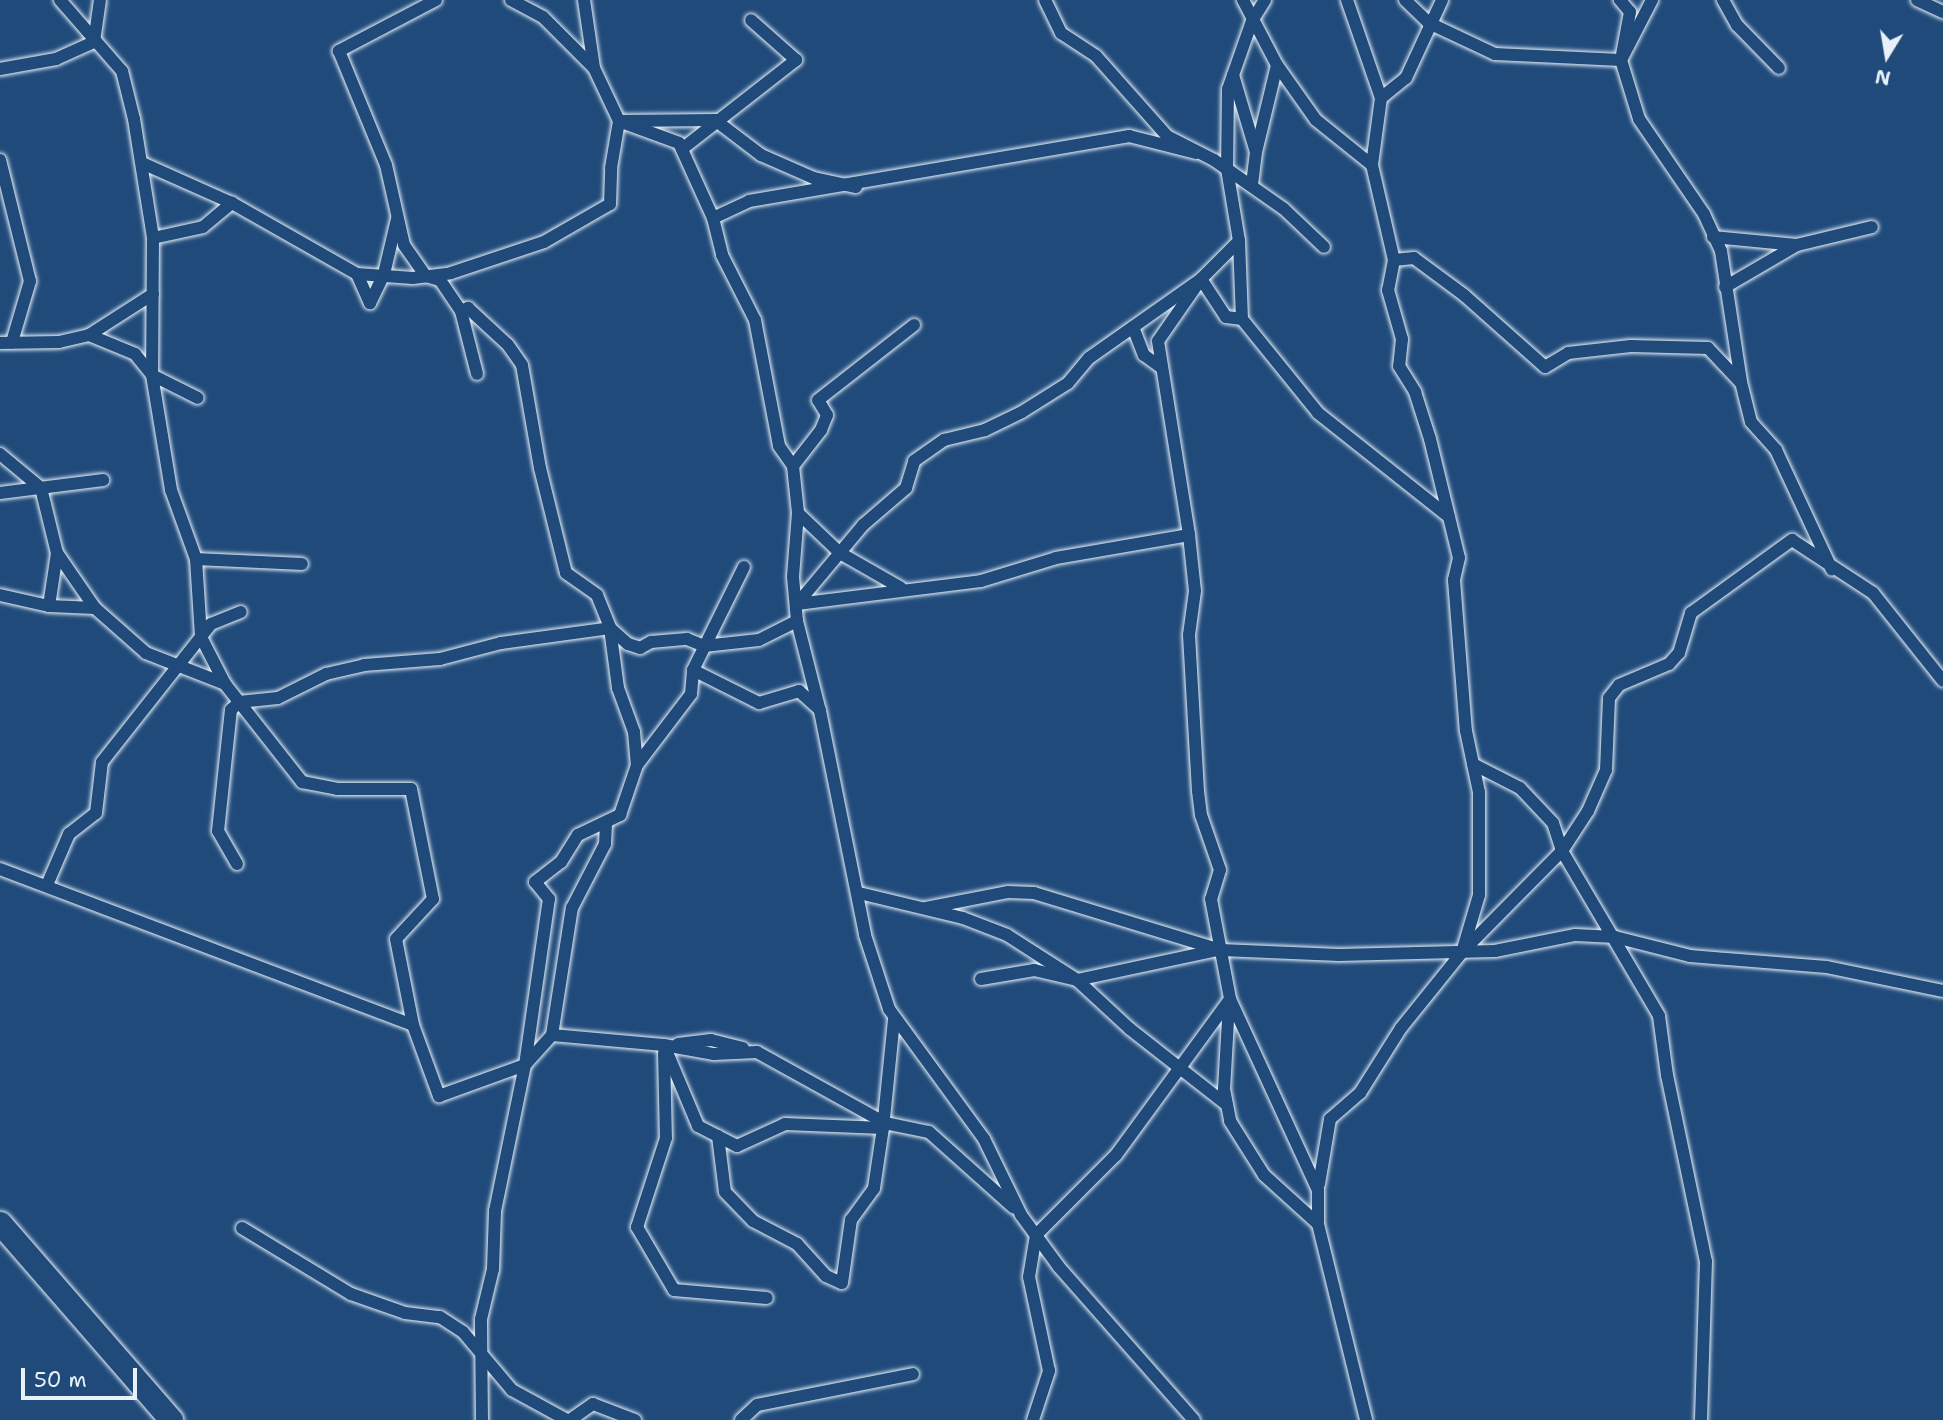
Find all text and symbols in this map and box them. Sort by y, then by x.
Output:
north arrow [1852,21,1922,91]
text: N [1873,63,1893,91]
scale bar [24,1354,140,1398]
text: 50 m [34,1366,87,1394]

